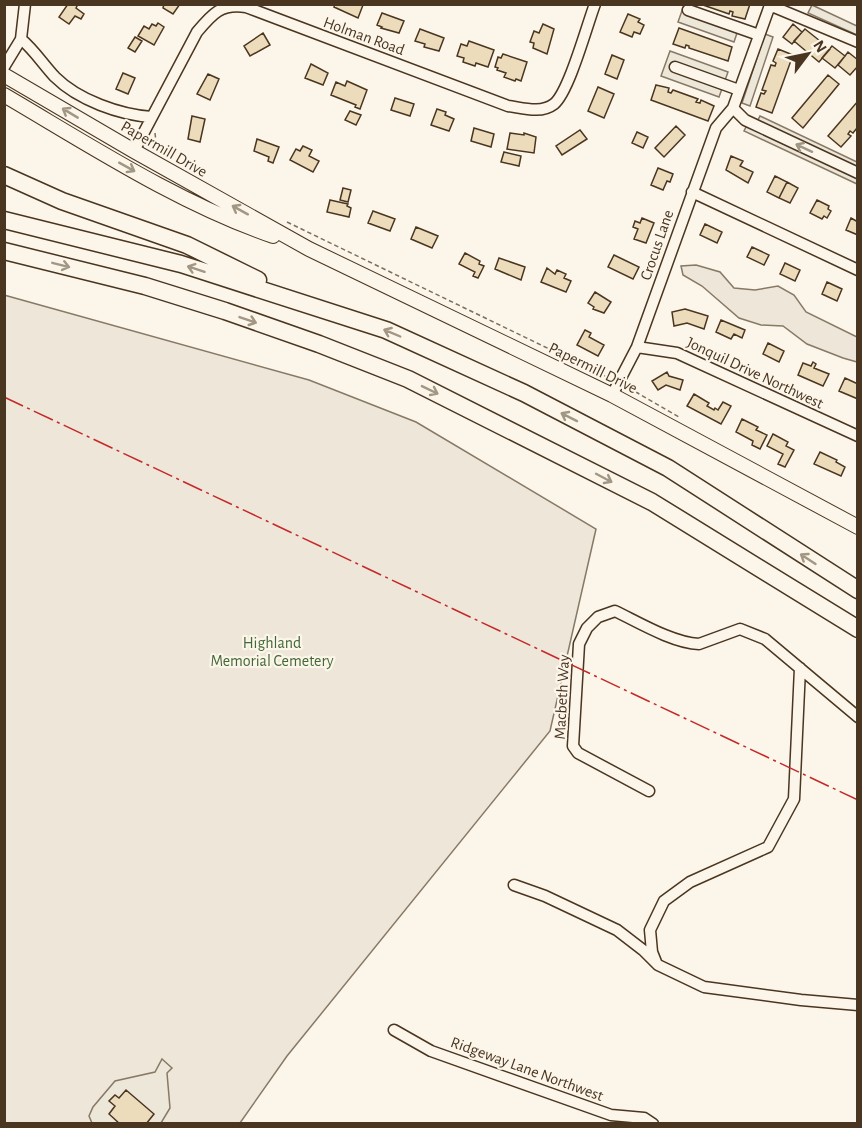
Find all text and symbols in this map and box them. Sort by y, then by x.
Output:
street label: Holman Road [321,14,407,58]
north arrow [778,24,838,84]
text: N [810,38,830,56]
one-way arrow [62,107,79,119]
street label: Papermill Drive [118,118,210,180]
one-way arrow [796,141,814,153]
one-way arrow [118,162,135,174]
one-way arrow [231,204,249,215]
street label: Crocus Lane [637,208,677,282]
one-way arrow [52,260,71,272]
one-way arrow [187,263,206,274]
one-way arrow [239,315,257,326]
one-way arrow [384,327,402,339]
street label: Jonquil Drive Northwest [684,334,826,412]
street label: Papermill Drive [546,340,640,396]
one-way arrow [421,384,439,396]
one-way arrow [560,410,578,422]
one-way arrow [595,473,613,484]
one-way arrow [800,552,817,564]
park label: Highland Memorial Cemetery [210,635,334,670]
street label: Macbeth Way [552,654,573,740]
street label: Ridgeway Lane Northwest [448,1034,605,1105]

